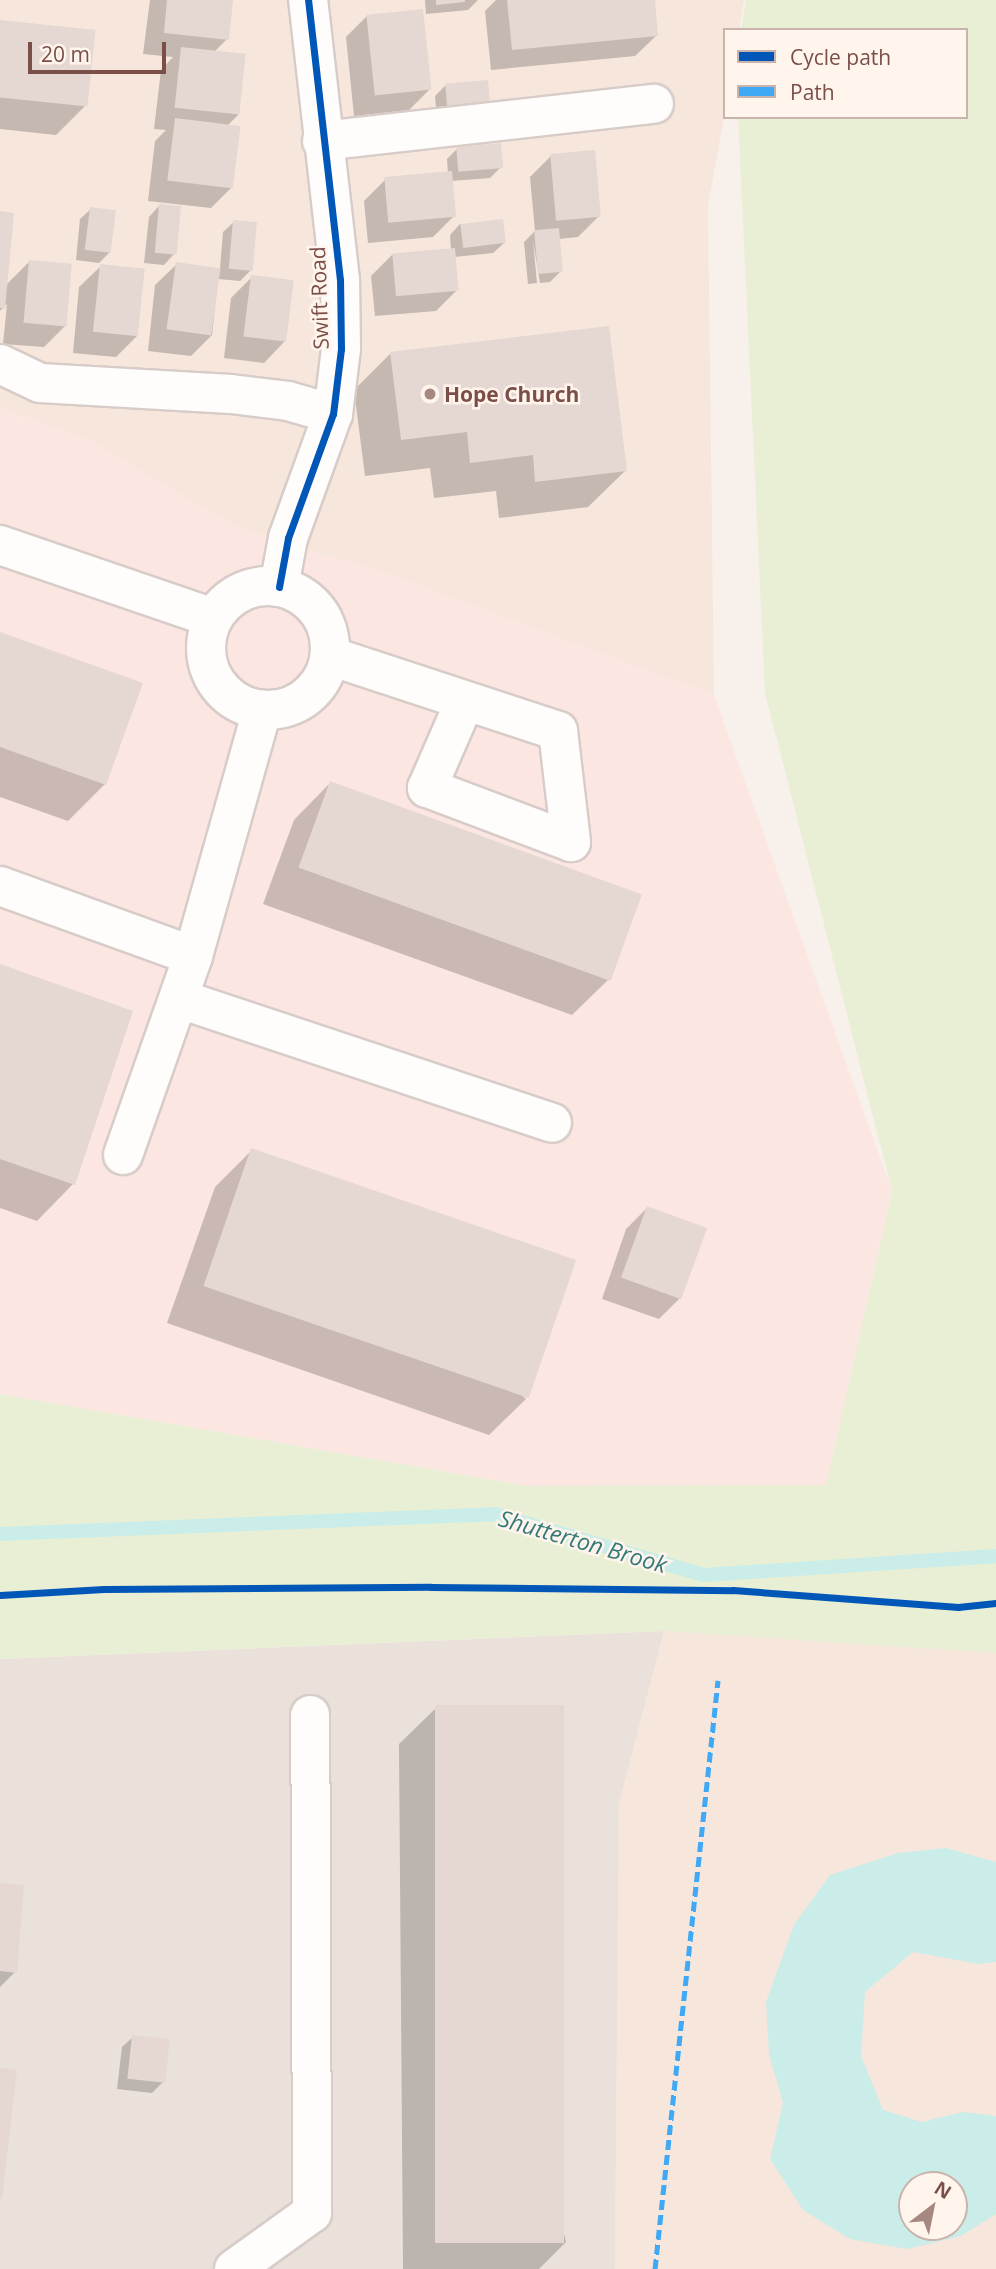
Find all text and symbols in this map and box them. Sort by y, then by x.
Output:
scale bar [32,28,170,72]
legend [723,28,968,119]
text: 20 m [41,40,90,68]
text: Cycle path [790,43,891,71]
text: Path [790,78,835,106]
street label: Swift Road [305,246,333,350]
place label: Hope Church [444,381,579,407]
marker: Hope Church [422,386,438,402]
water label: Shutterton Brook [496,1504,670,1578]
north arrow [898,2171,968,2241]
text: N [930,2175,957,2205]

